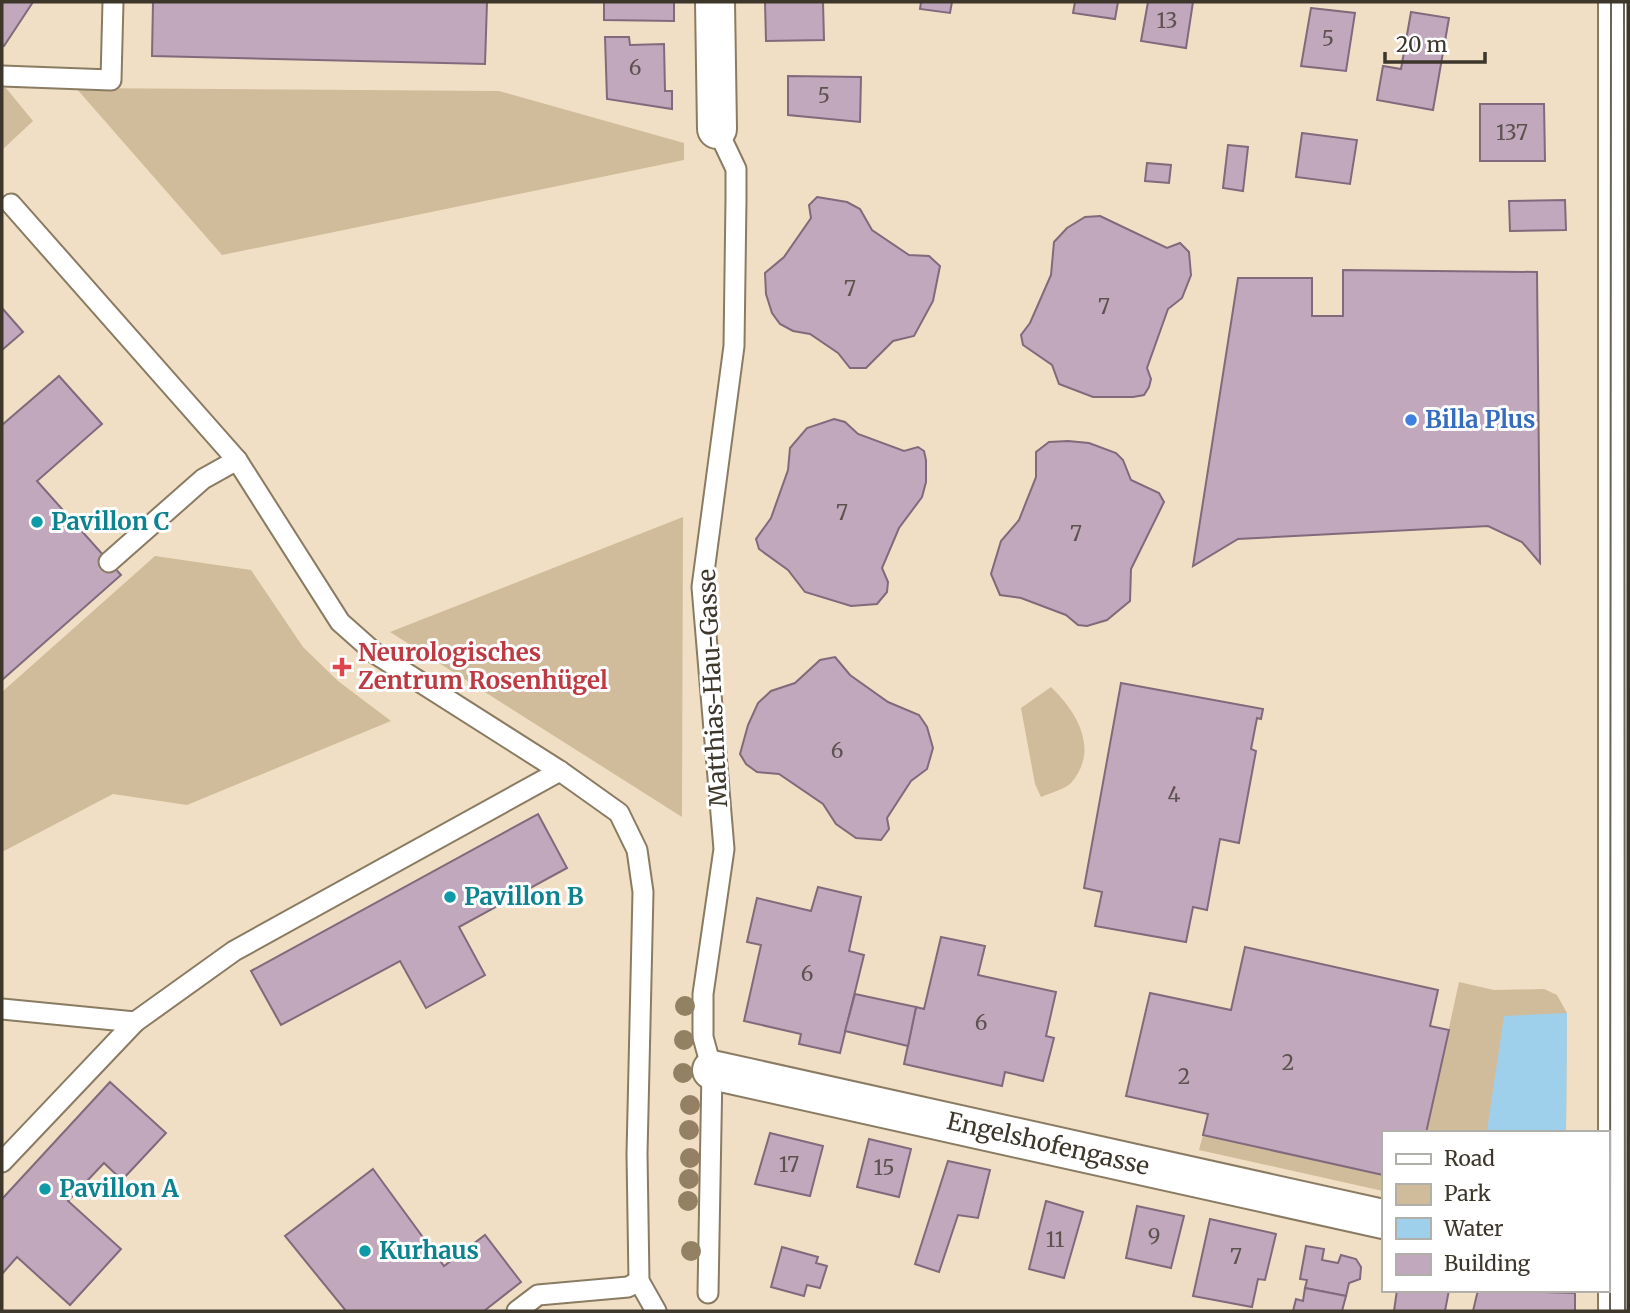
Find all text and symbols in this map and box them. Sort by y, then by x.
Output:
house number: 13 [1157,7,1177,34]
scale bar [1385,21,1485,65]
house number: 5 [1322,25,1334,52]
text: 20 m [1396,31,1448,58]
house number: 6 [629,54,641,81]
house number: 5 [818,82,830,109]
house number: 137 [1496,119,1528,146]
house number: 7 [844,275,856,302]
house number: 7 [1098,293,1110,320]
place label: Billa Plus [1425,404,1535,435]
marker: Billa Plus [1403,412,1419,428]
house number: 7 [836,499,848,526]
place label: Pavillon C [51,506,170,537]
marker: Pavillon C [29,514,45,530]
house number: 7 [1070,520,1082,547]
street label: Matthias-Hau-Gasse [691,568,734,808]
place label: Neurologisches Zentrum Rosenhügel [358,637,608,696]
marker: Neurologisches Zentrum Rosenhügel [332,657,352,677]
house number: 6 [831,737,843,764]
house number: 4 [1168,781,1181,808]
place label: Pavillon B [464,881,584,912]
marker: Pavillon B [442,889,458,905]
house number: 6 [801,960,813,987]
house number: 6 [975,1009,987,1036]
house number: 2 [1282,1049,1294,1076]
house number: 2 [1178,1063,1190,1090]
street label: Engelshofengasse [944,1105,1152,1182]
legend [1382,1131,1609,1292]
text: Road [1444,1145,1495,1172]
house number: 17 [779,1151,799,1178]
house number: 15 [873,1154,895,1181]
place label: Pavillon A [59,1173,180,1204]
text: Park [1444,1180,1491,1207]
marker: Pavillon A [37,1181,53,1197]
text: Water [1443,1215,1503,1242]
house number: 9 [1148,1223,1160,1250]
house number: 11 [1046,1226,1064,1253]
place label: Kurhaus [379,1235,479,1266]
marker: Kurhaus [357,1243,373,1259]
house number: 7 [1230,1243,1242,1270]
text: Building [1444,1250,1531,1277]

